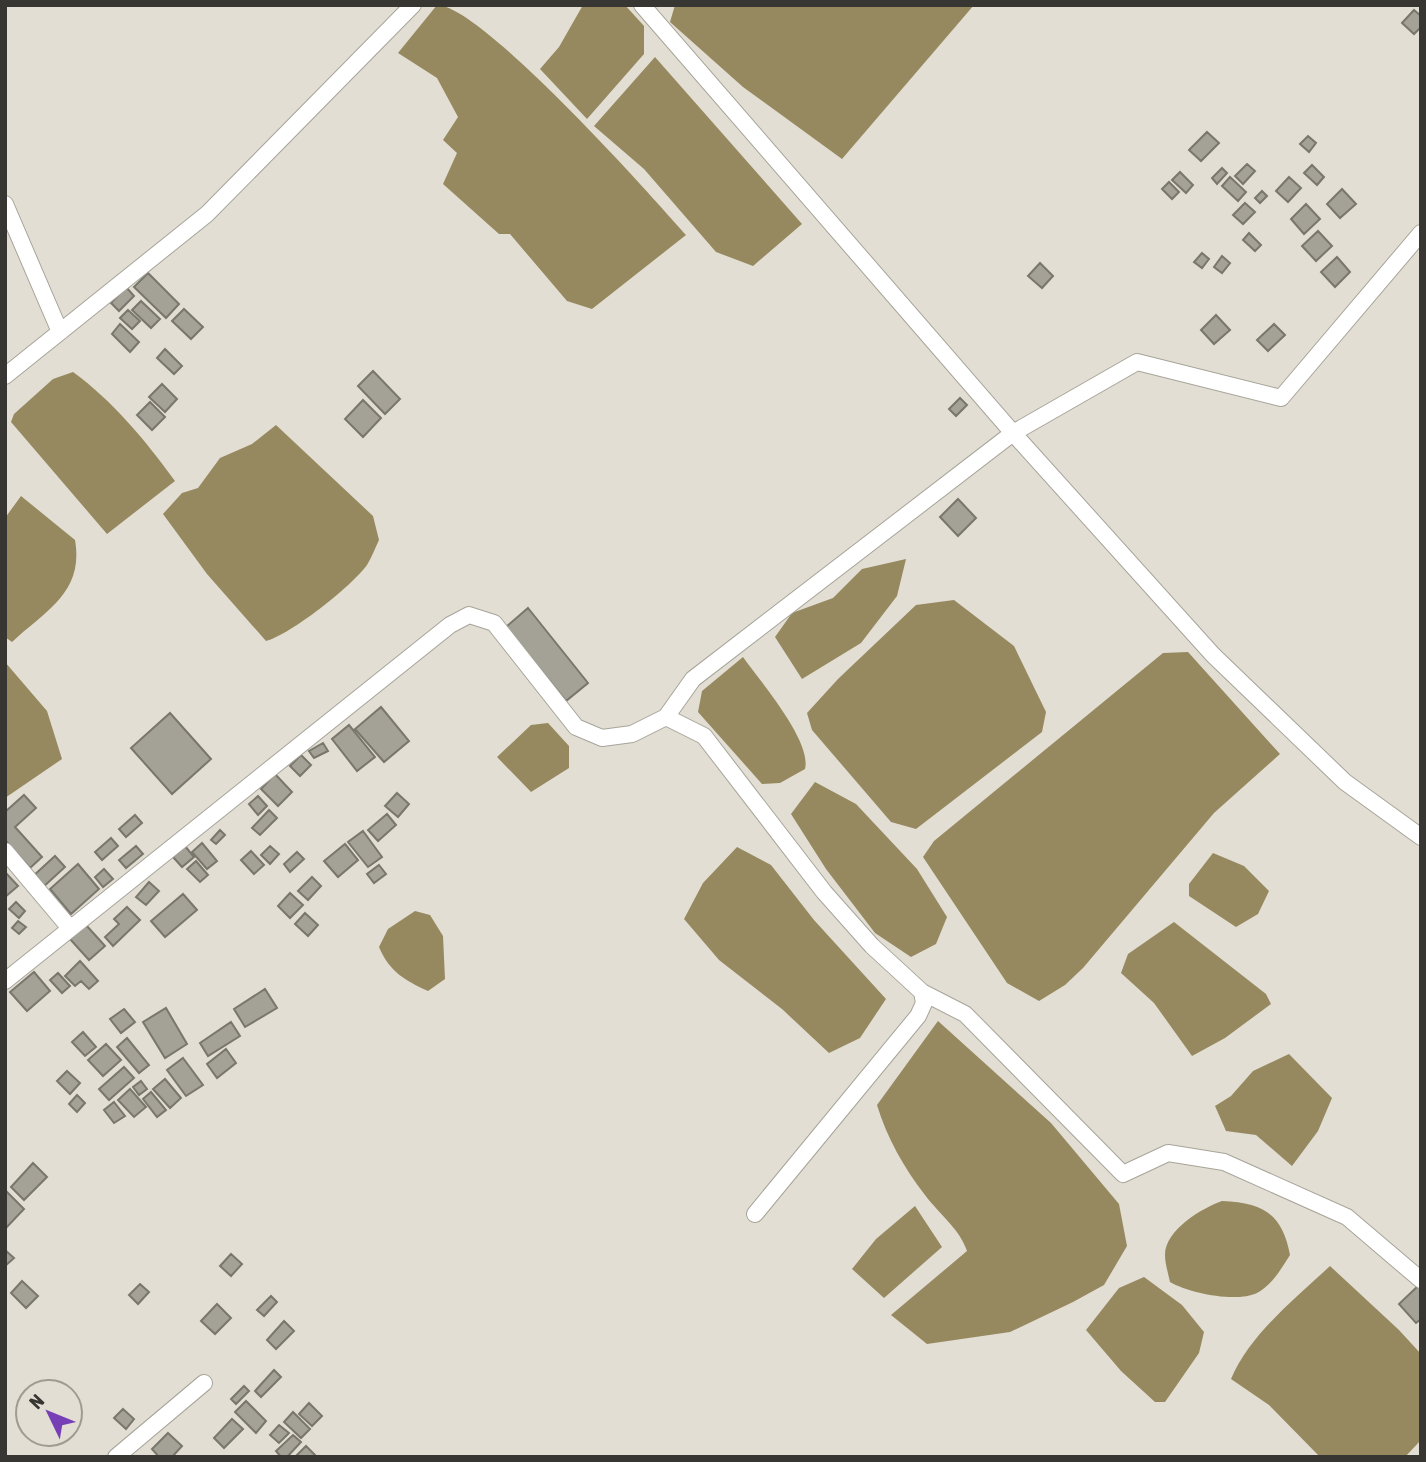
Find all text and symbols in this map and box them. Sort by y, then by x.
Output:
north arrow [14,1378,84,1448]
text: N [25,1390,48,1413]

